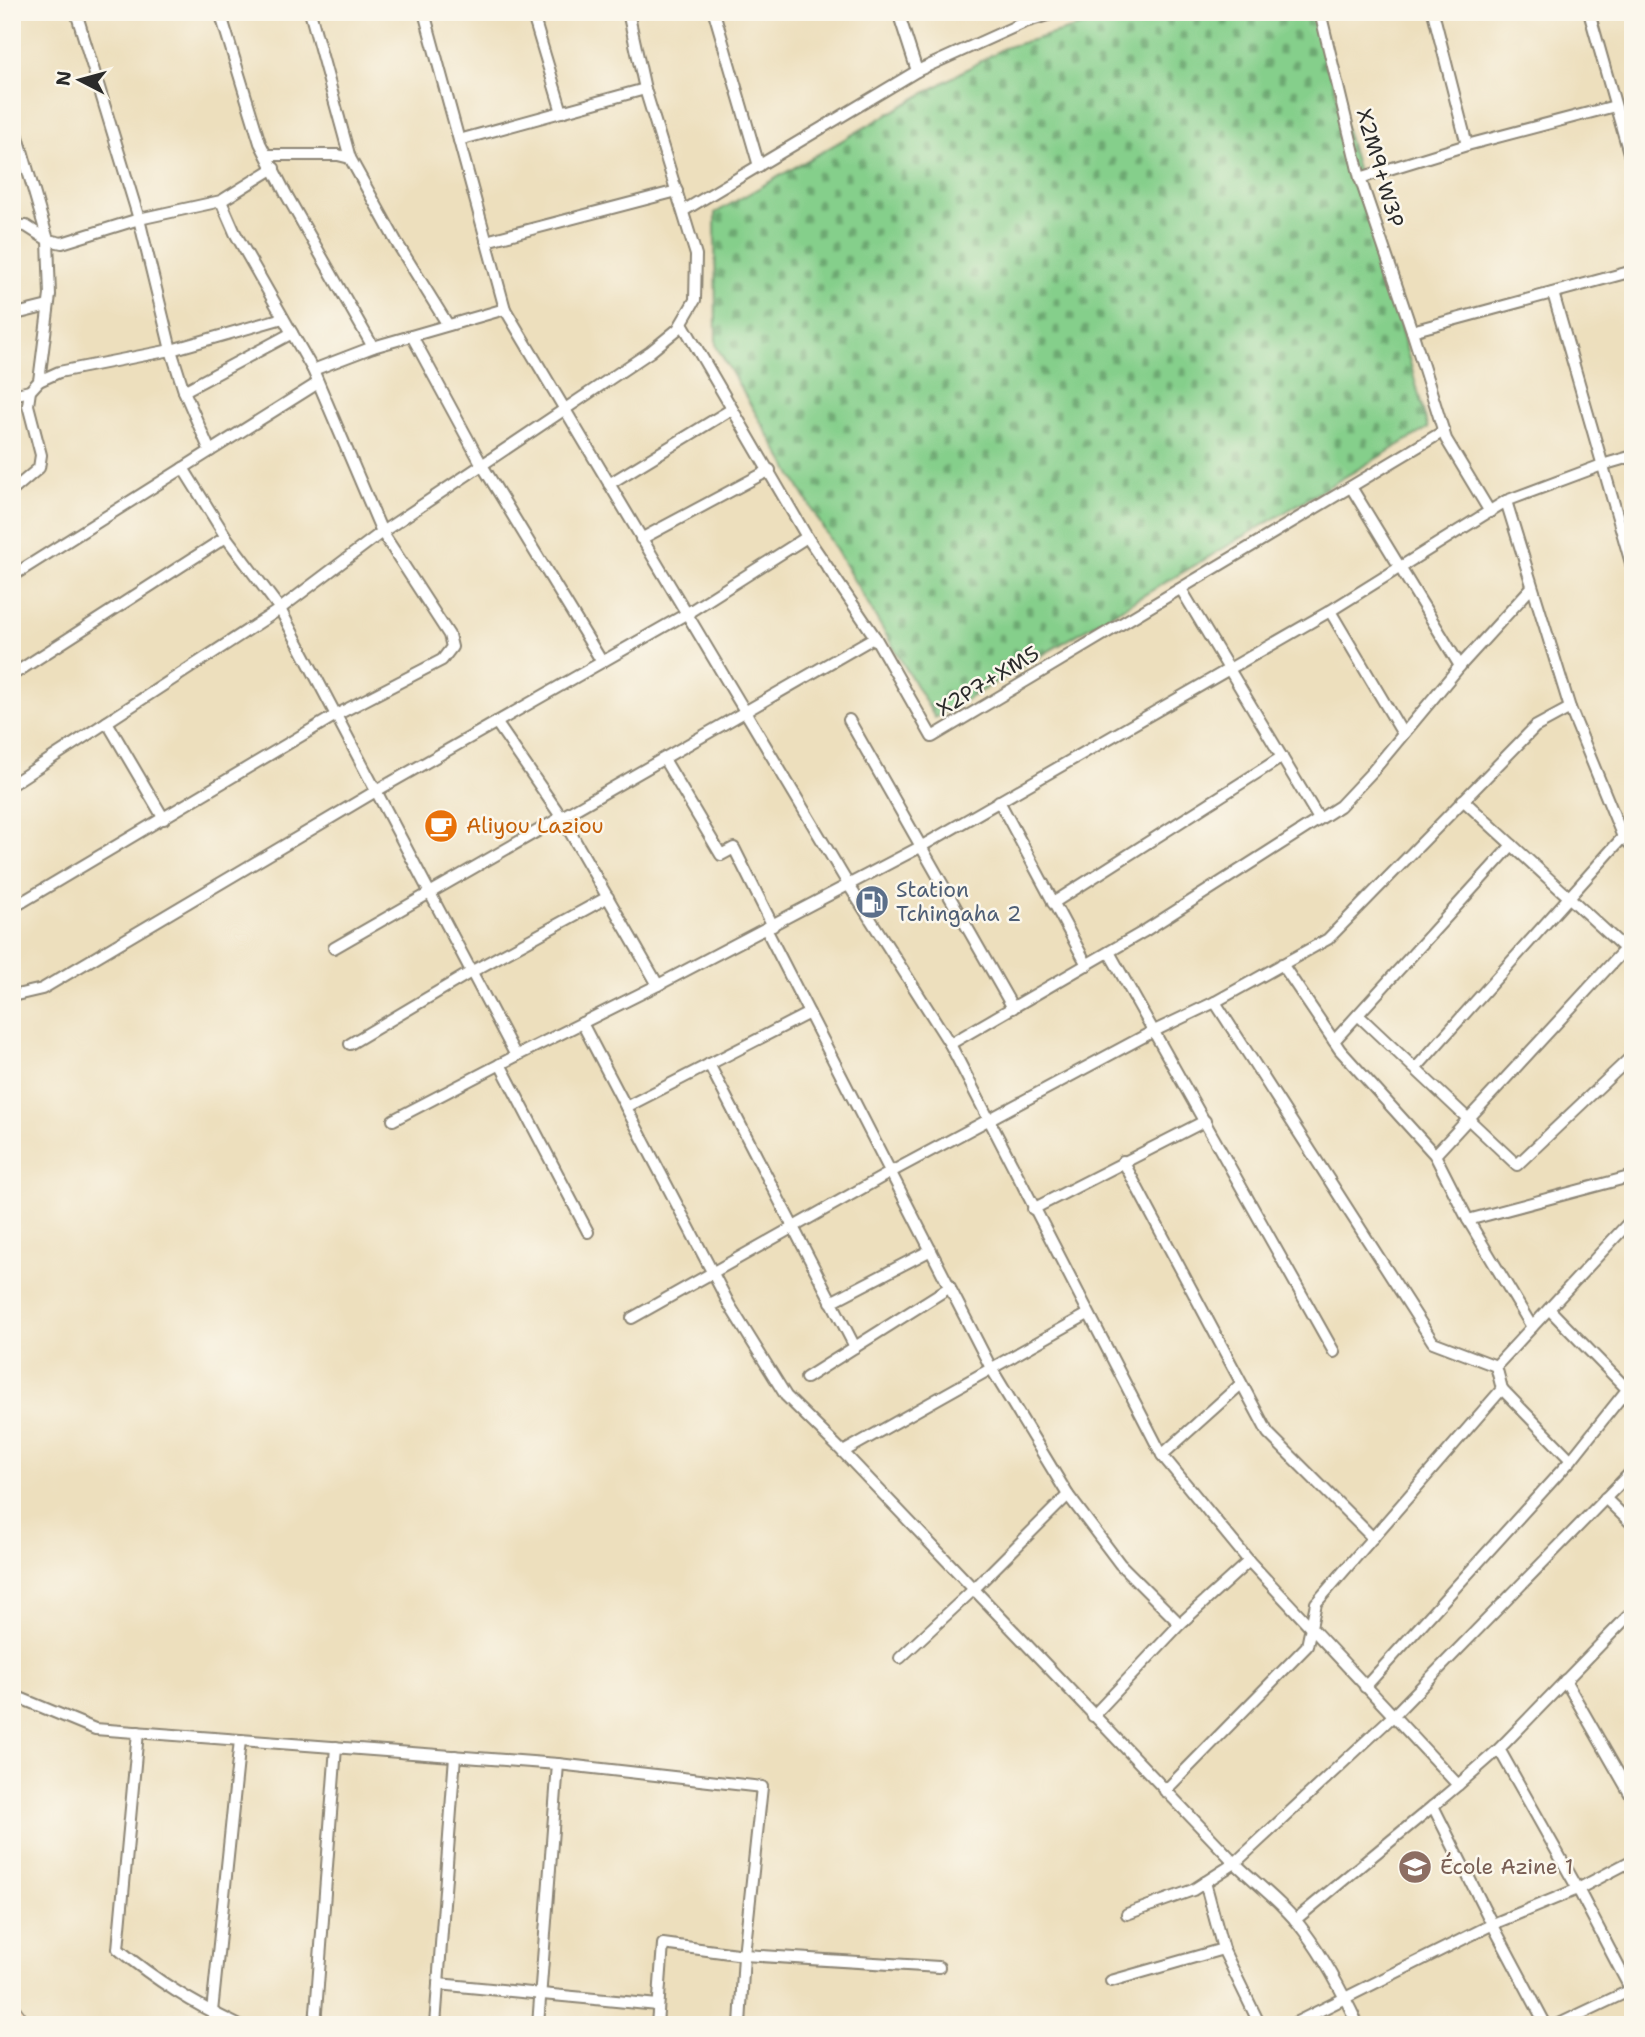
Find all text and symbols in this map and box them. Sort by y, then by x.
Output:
north arrow [46,46,116,116]
text: N [50,69,77,87]
street label: X2M9+W3P [1350,106,1410,230]
street label: X2P7+XM5 [931,639,1045,723]
cafe icon: Aliyou Laziou [422,807,460,845]
place label: Aliyou Laziou [466,812,604,840]
place label: Station Tchingaha 2 [896,876,1021,928]
fuel station icon: Station Tchingaha 2 [853,883,891,921]
school or university icon: École Azine 1 [1396,1848,1434,1886]
place label: École Azine 1 [1440,1852,1574,1881]

